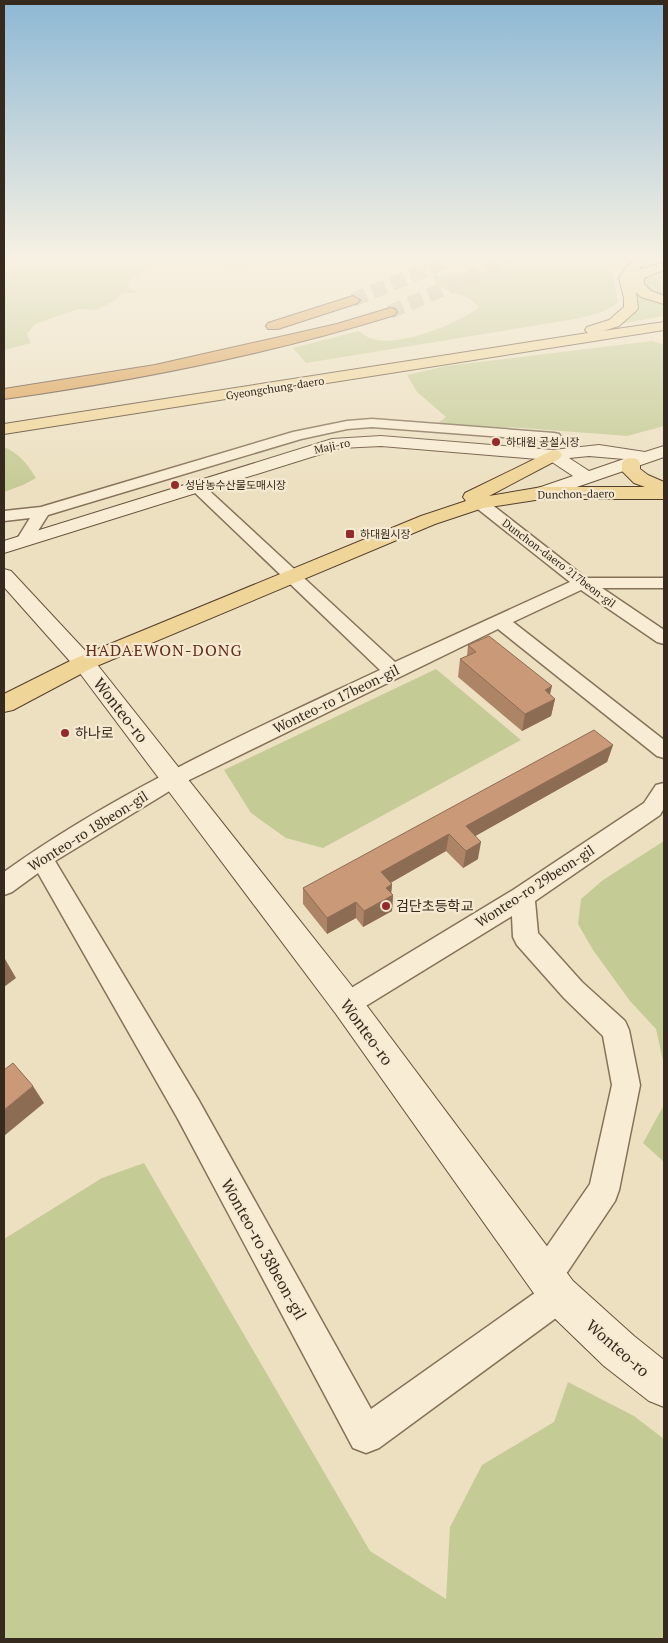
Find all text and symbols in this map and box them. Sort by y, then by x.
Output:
street label: Gyeongchung-daero [225,373,325,403]
street label: Maji-ro [313,435,351,457]
place label: 하대원 공설시장 [506,435,580,449]
marker: 하대원 공설시장 [490,436,502,448]
place label: 성남농수산물도매시장 [185,478,286,492]
marker: 성남농수산물도매시장 [169,479,181,491]
street label: Dunchon-daero [537,486,615,502]
street label: Dunchon-daero 217beon-gil [499,516,619,610]
place label: 하대원시장 [360,527,411,541]
marker: 하대원시장 [344,528,356,540]
district label: HADAEWON-DONG [86,639,242,661]
street label: Wonteo-ro 17beon-gil [270,660,402,737]
street label: Wonteo-ro [89,673,153,747]
place label: 하나로 [75,723,114,742]
marker: 하나로 [59,727,71,739]
street label: Wonteo-ro 18beon-gil [24,786,151,875]
street label: Wonteo-ro 29beon-gil [472,840,598,931]
place label: 검단초등학교 [396,896,473,915]
marker: 검단초등학교 [380,900,392,912]
street label: Wonteo-ro [336,994,399,1070]
street label: Wonteo-ro 38beon-gil [216,1175,312,1323]
street label: Wonteo-ro [582,1314,654,1382]

